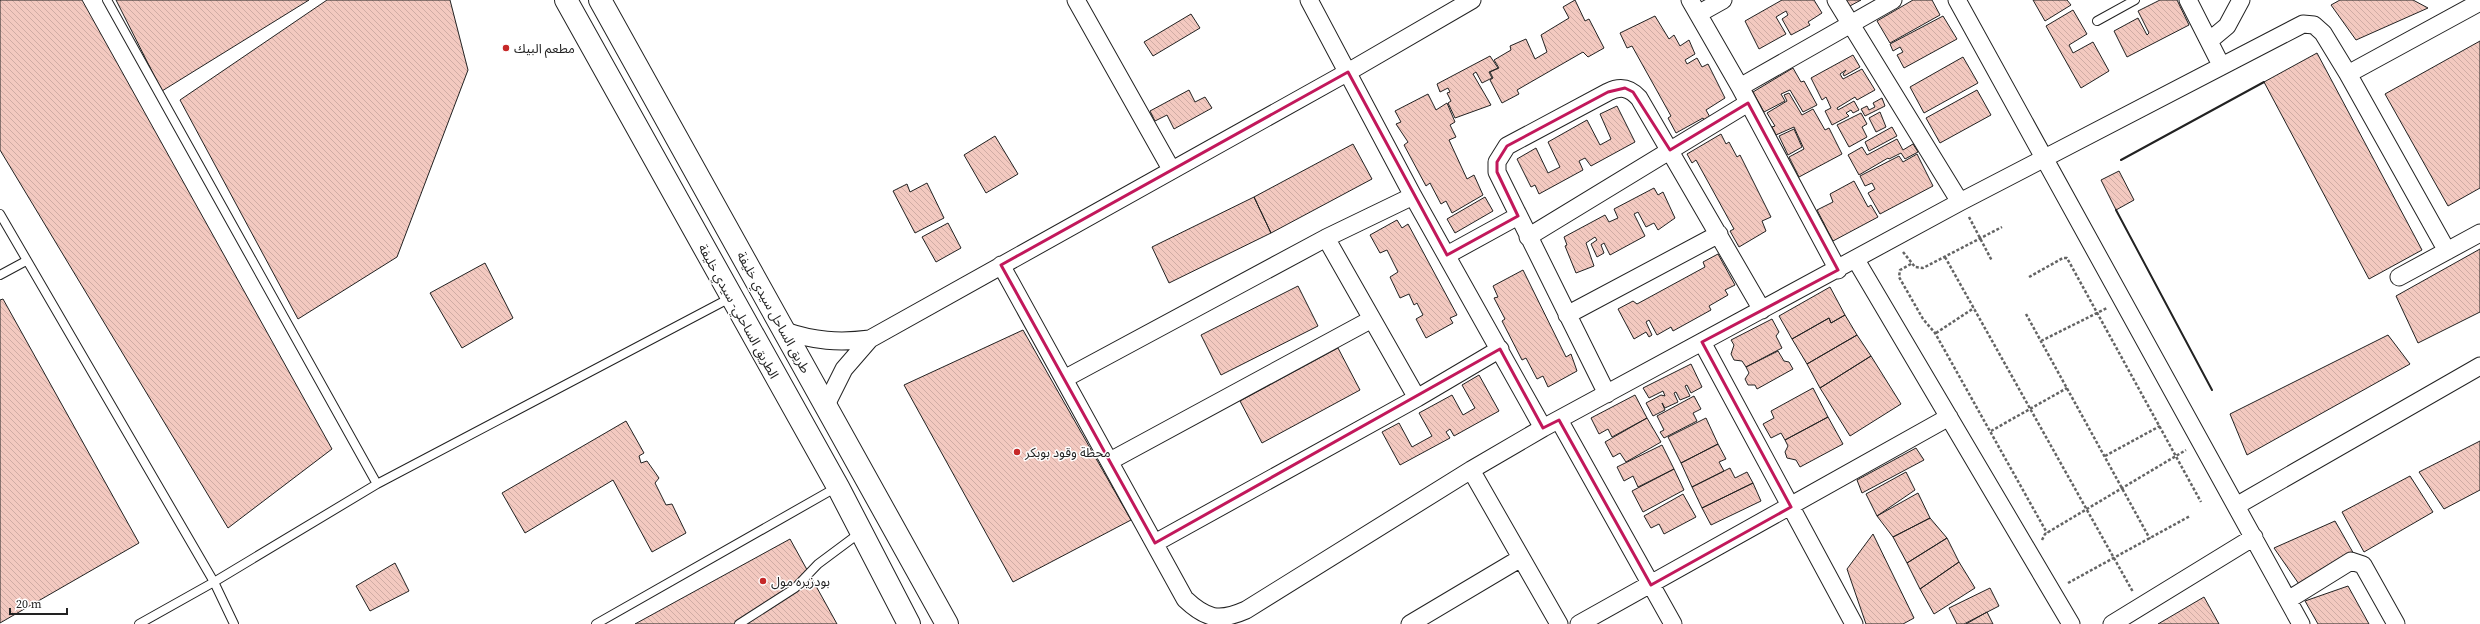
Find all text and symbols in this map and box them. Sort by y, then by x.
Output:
place label: مطعم البيك [514,40,575,59]
marker: مطعم البيك [501,43,511,53]
street label: الطريق الساحلي- سيدي خليفة [693,241,783,383]
street label: طريق الساحل سيدي خليفة [731,248,814,377]
place label: محطة وقود بوبكر [1024,444,1111,461]
marker: محطة وقود بوبكر [1012,447,1022,457]
place label: بودزيره مول [771,573,830,590]
marker: بودزيره مول [758,576,768,586]
scale bar [10,590,67,616]
text: 20 m [16,596,42,612]

